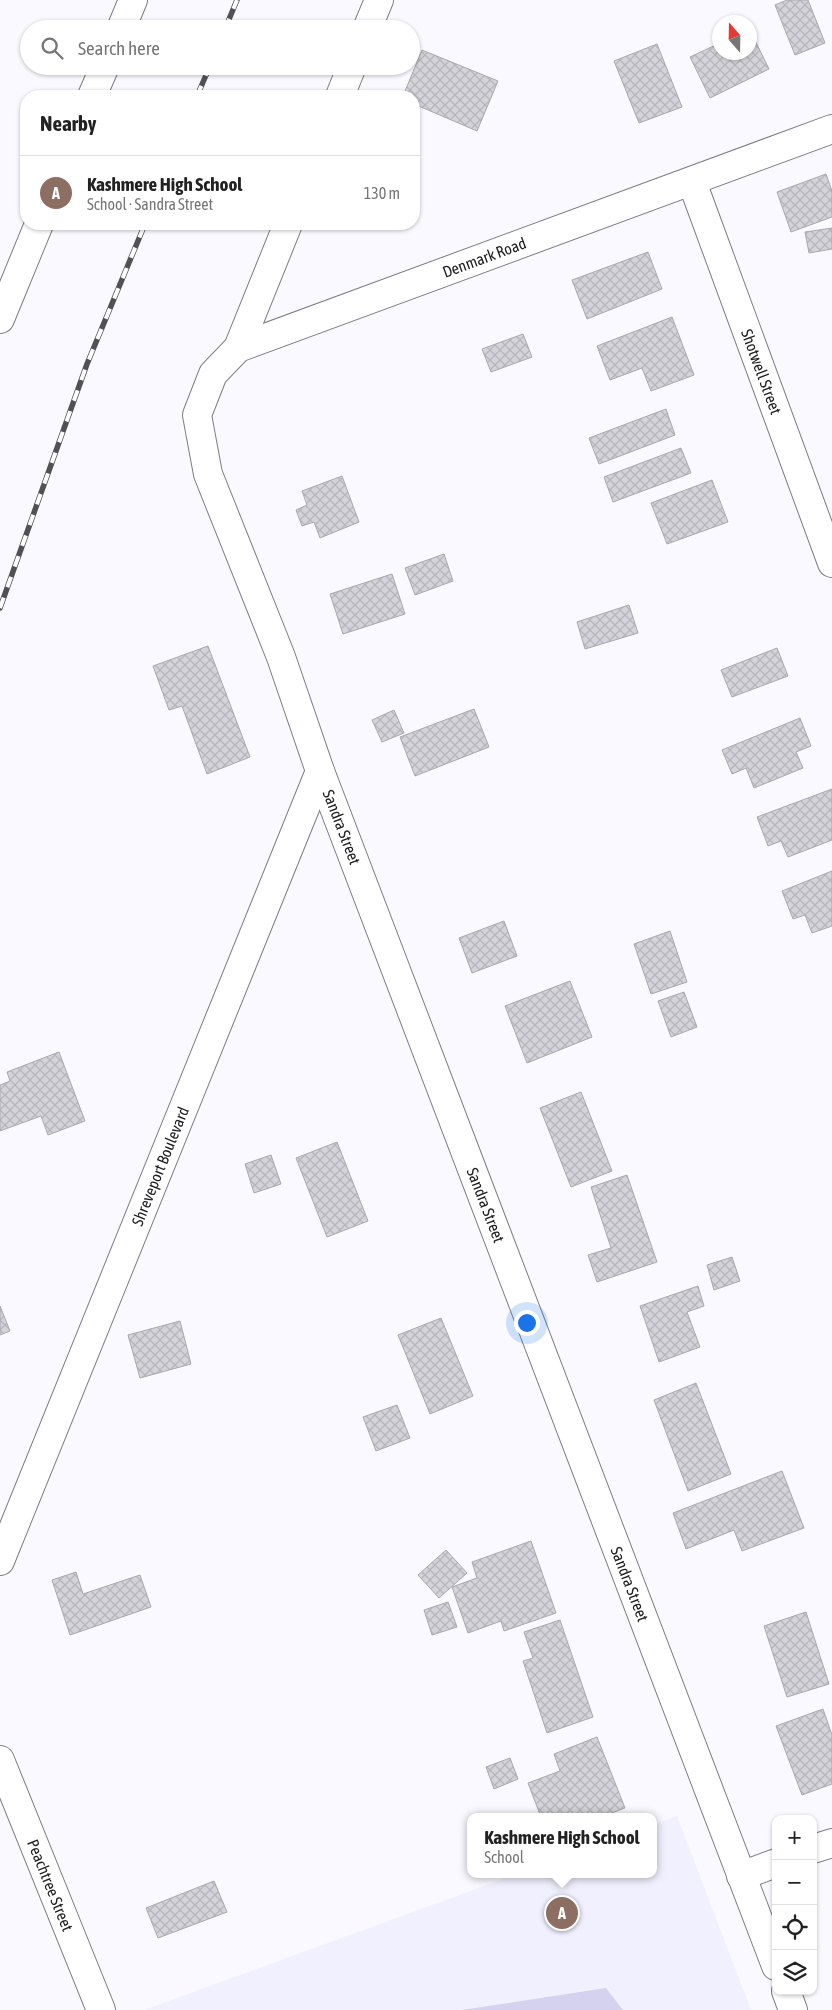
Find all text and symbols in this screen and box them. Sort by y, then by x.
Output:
north arrow [712,15,757,60]
search box [20,20,420,75]
icon: search [38,34,66,62]
text: Search here [78,37,160,59]
text: Nearby [40,111,96,135]
text: Kashmere High School [87,173,242,195]
text: A [52,184,60,202]
text: 130 m [364,184,400,202]
text: School · Sandra Street [87,195,213,213]
street label: Denmark Road [440,234,528,281]
street label: Shotwell Street [738,327,786,417]
street label: Sandra Street [320,787,365,867]
street label: Shreveport Boulevard [128,1104,192,1228]
street label: Sandra Street [464,1165,509,1245]
your location [514,1310,540,1336]
street label: Sandra Street [608,1544,653,1624]
popup [467,1813,657,1878]
map controls [772,1815,817,1995]
button: + [772,1815,817,1860]
text: Kashmere High School [484,1826,640,1848]
street label: Peachtree Street [24,1837,77,1934]
text: School [484,1848,524,1866]
button: − [772,1860,817,1905]
pin: A [546,1894,578,1932]
button: locate [772,1905,817,1950]
button: layers [772,1950,817,1995]

